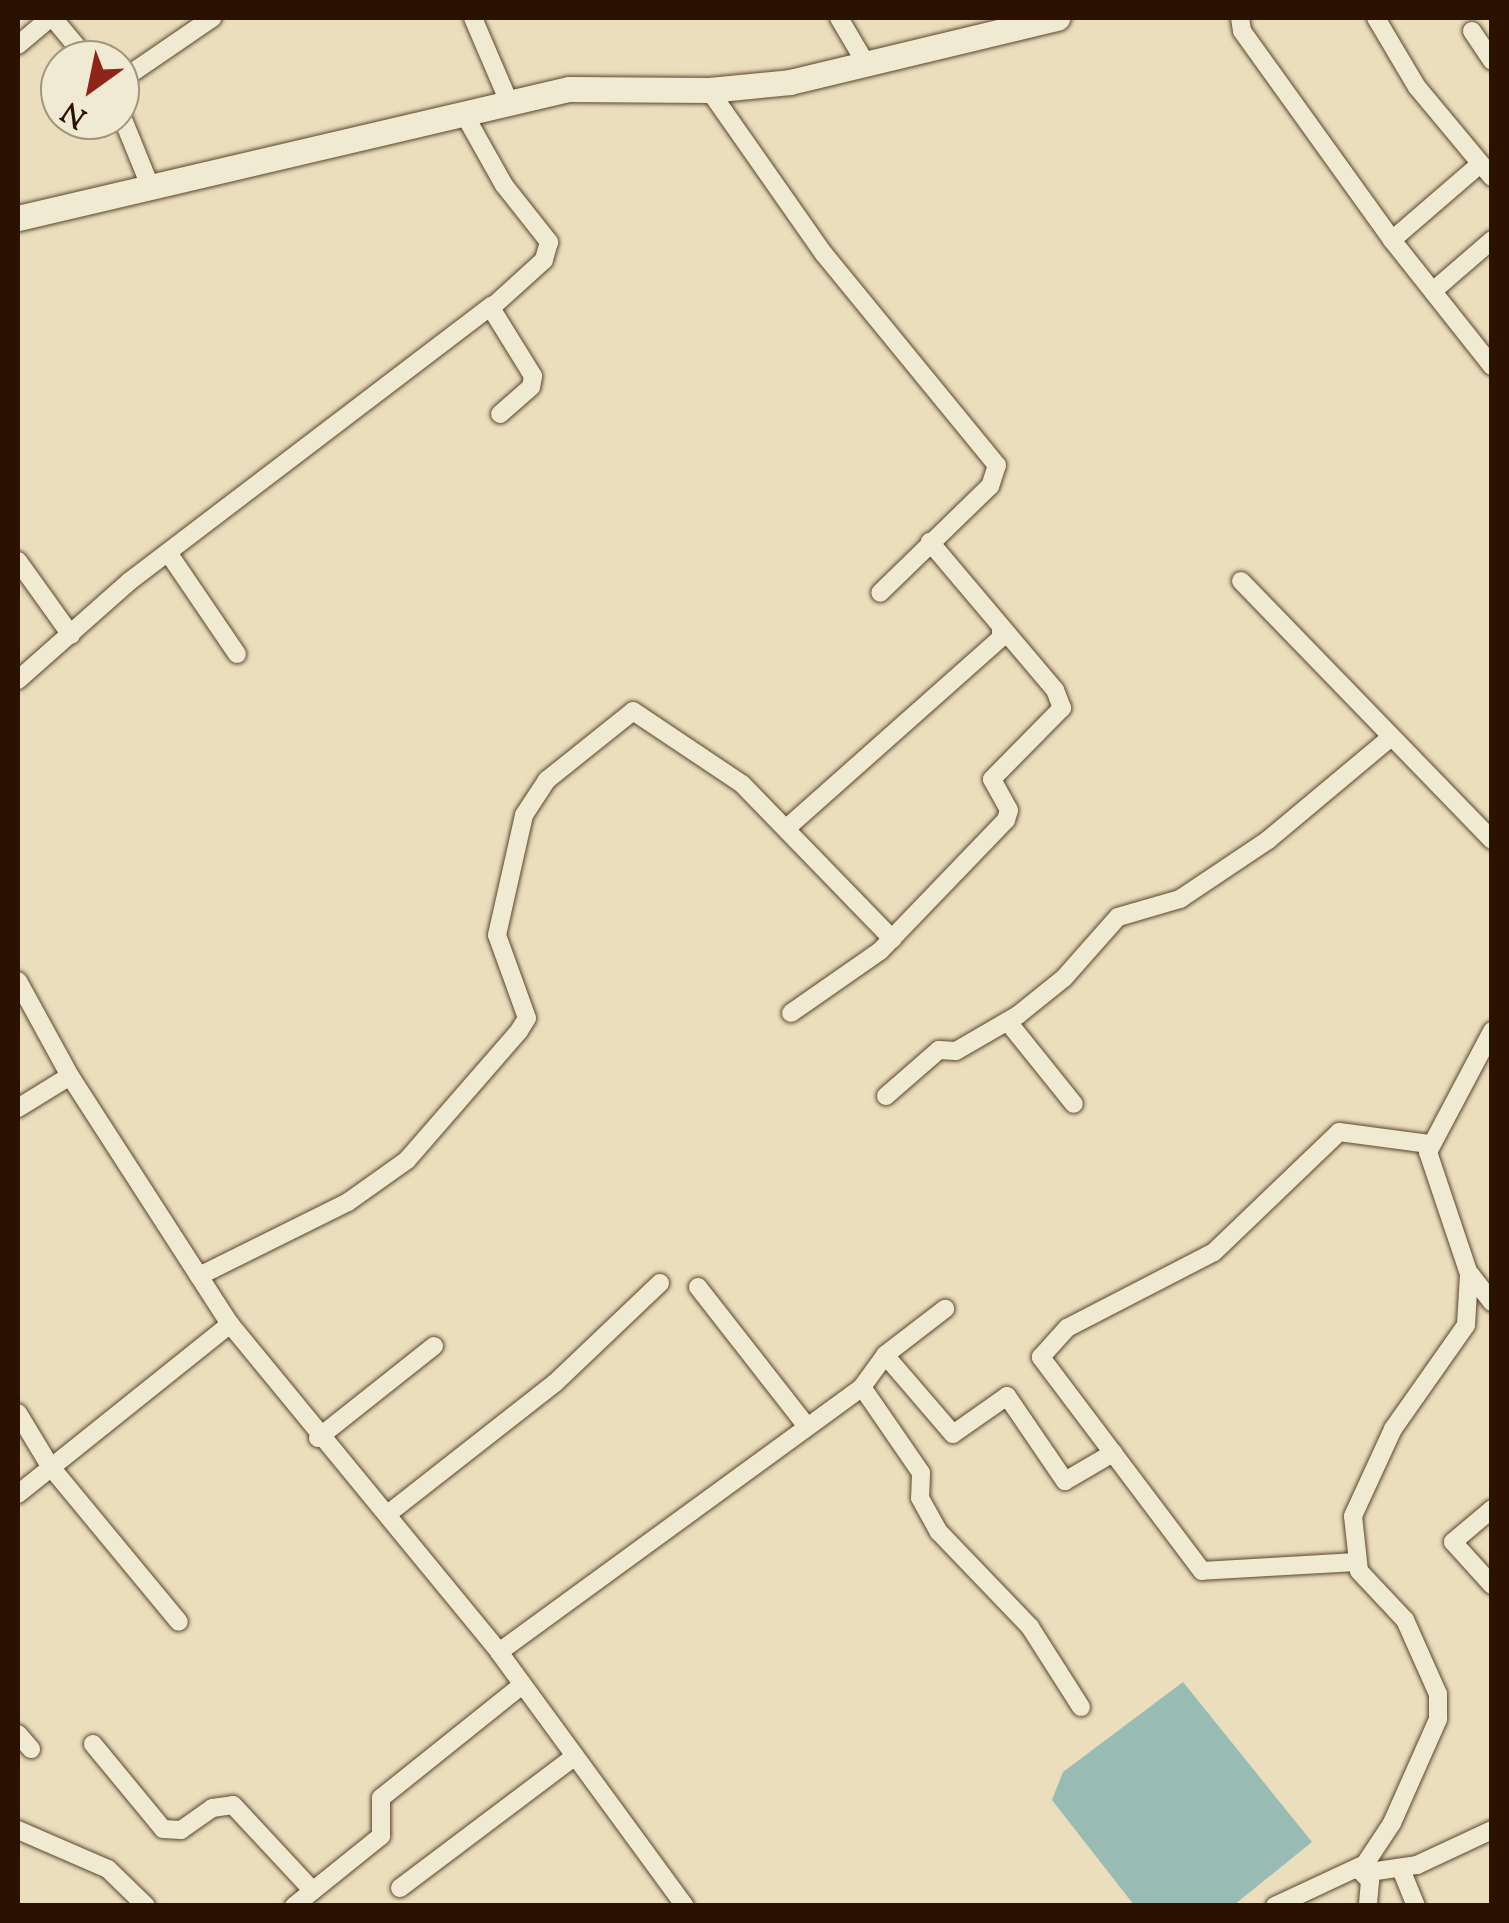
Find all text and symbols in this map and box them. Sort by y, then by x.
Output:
north arrow [40,40,140,140]
text: N [54,91,95,136]

